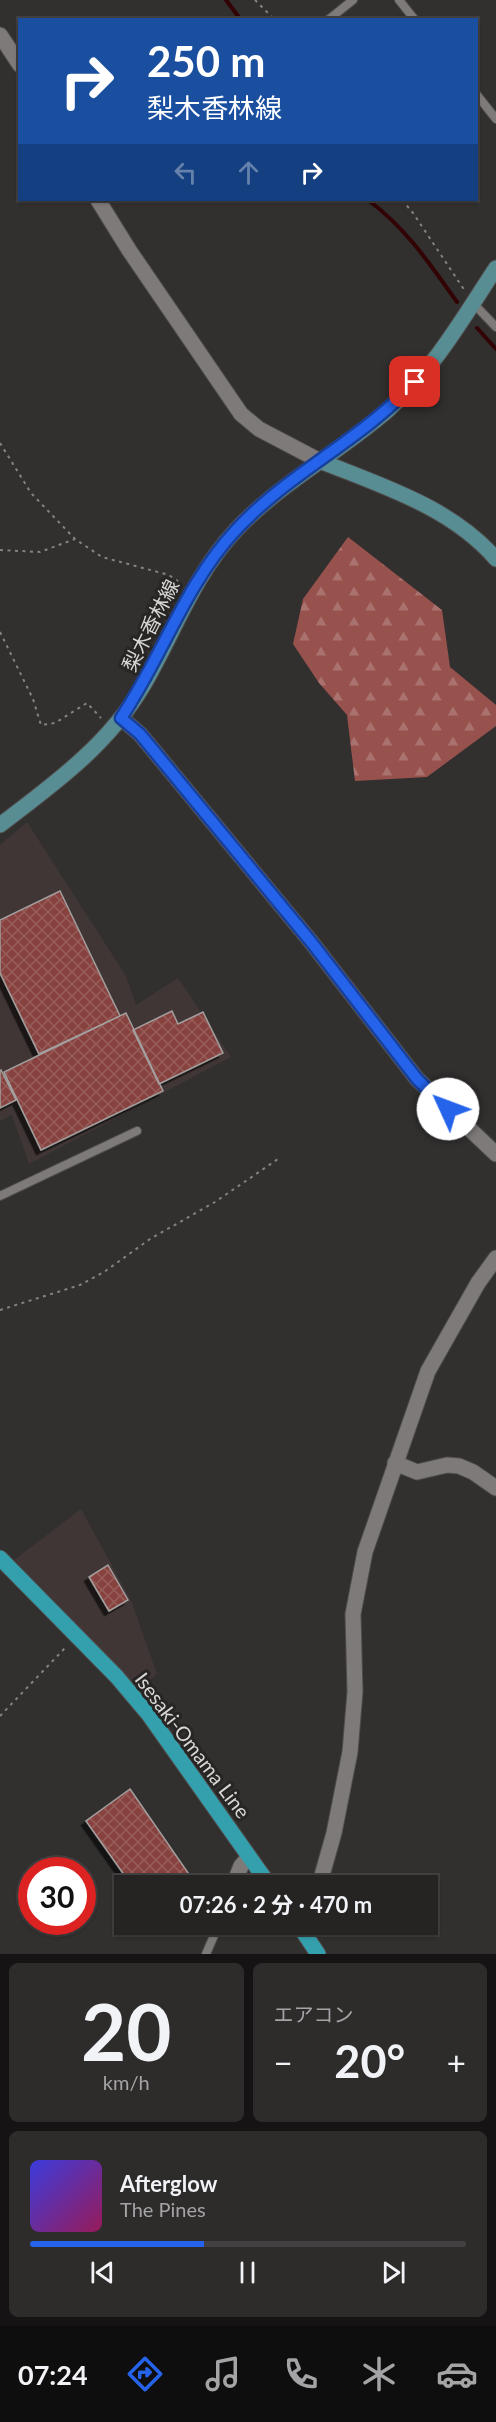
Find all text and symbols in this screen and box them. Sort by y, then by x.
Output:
text: 250 m [147,36,265,86]
icon: right [48,42,126,120]
text: 梨木香林線 [147,91,282,124]
icon: left [169,156,202,189]
icon: ahead [232,156,265,189]
icon: right [295,156,328,189]
pin [389,356,440,407]
icon: arrive [398,365,431,398]
street label: 梨木香林線 [117,575,183,675]
position arrow [416,1077,480,1141]
street label: Isesaki-Omama Line [130,1667,256,1823]
speed limit sign: 30 [18,1857,96,1935]
text: 07:26 · 2 分 · 470 m [180,1891,372,1918]
text: 20 [81,1984,171,2078]
text: エアコン [274,2002,354,2026]
text: 20° [334,2034,405,2088]
text: − [274,2042,293,2082]
text: + [447,2042,466,2082]
text: km/h [103,2070,150,2094]
text: Afterglow [120,2170,217,2197]
text: The Pines [120,2197,206,2221]
icon: previous [86,2256,119,2289]
icon: pause [231,2256,264,2289]
icon: next [377,2256,410,2289]
icon: directions [124,2353,166,2395]
icon: music [202,2353,244,2395]
icon: phone [280,2353,322,2395]
icon: climate [358,2353,400,2395]
icon: car [436,2353,478,2395]
text: 07:24 [18,2358,88,2391]

